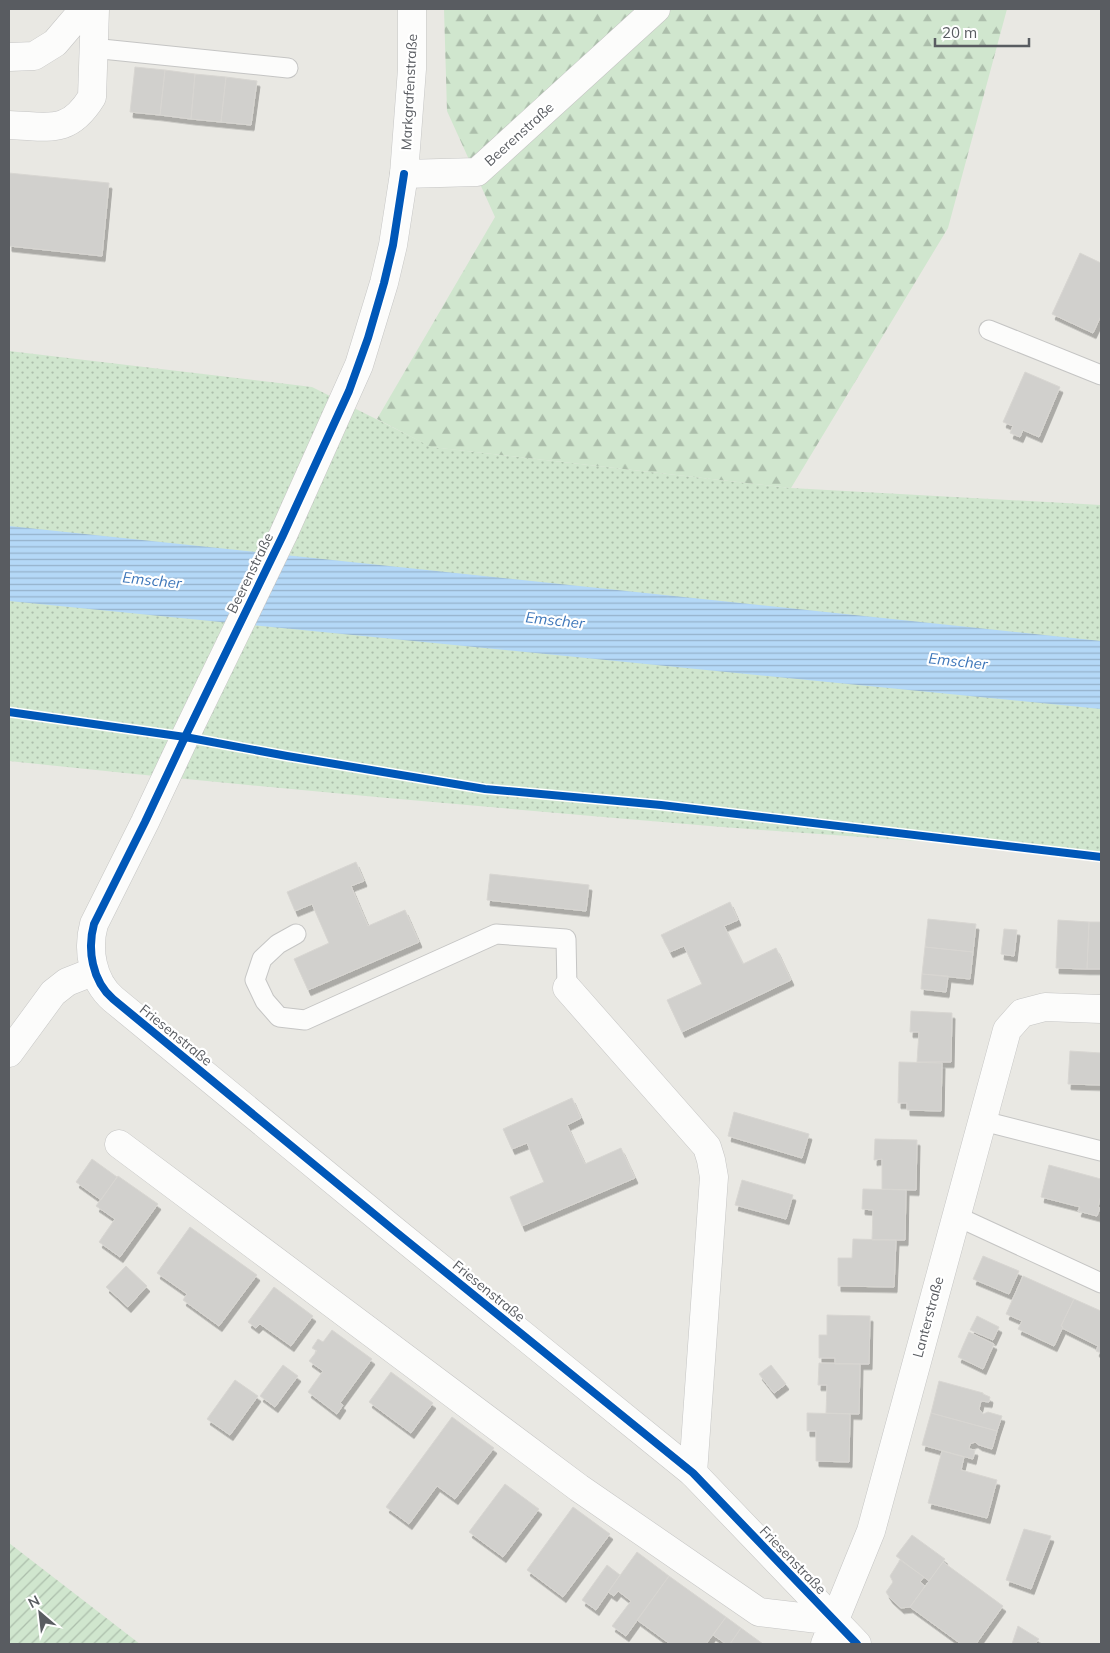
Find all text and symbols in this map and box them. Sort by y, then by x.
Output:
scale bar [935,15,1029,47]
text: 20 m [942,23,977,42]
street label: Markgrafenstraße [397,33,421,151]
street label: Beerenstraße [481,98,557,170]
street label: Beerenstraße [223,530,277,616]
water label: Emscher [122,567,183,593]
water label: Emscher [525,607,586,633]
water label: Emscher [928,648,989,674]
street label: Friesenstraße [136,1000,216,1070]
street label: Friesenstraße [449,1256,529,1326]
street label: Lanterstraße [909,1274,947,1360]
street label: Friesenstraße [756,1522,830,1598]
north arrow [15,1588,65,1638]
text: N [25,1591,43,1612]

